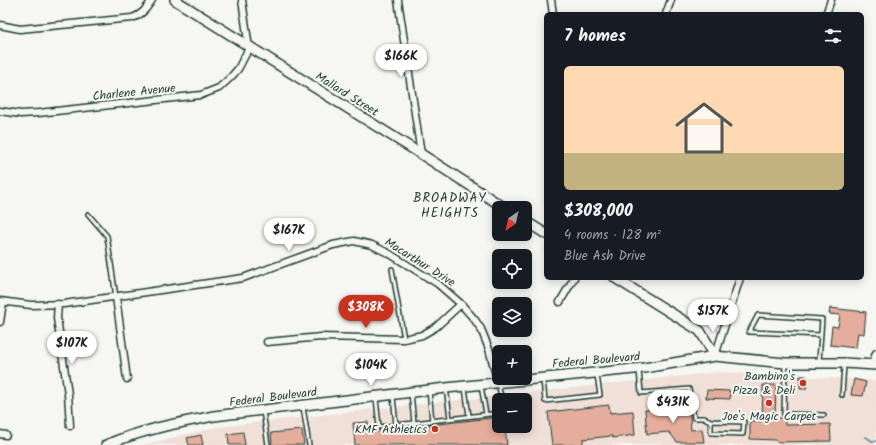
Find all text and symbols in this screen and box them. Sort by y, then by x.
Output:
text: 7 homes [564,23,626,50]
icon: filters [822,25,844,47]
pin: $166K [373,44,429,78]
text: $166K [384,46,418,67]
street label: Mallard Street [311,67,383,122]
street label: Charlene Avenue [92,79,177,106]
icon: home [668,92,740,164]
district label: BROADWAY HEIGHTS [413,188,487,224]
text: $308,000 [564,198,633,225]
north arrow [492,201,532,241]
map controls [492,201,532,433]
pin: $167K [261,218,317,252]
text: $167K [273,220,305,241]
text: 4 rooms · 128 m² [564,225,661,246]
street label: Macarthur Drive [380,233,459,292]
text: Blue Ash Drive [564,246,646,267]
button: locate [492,249,532,289]
pin: $308K [338,295,394,329]
text: $308K [348,297,384,318]
button: layers [492,297,532,337]
pin: $157K [685,299,741,333]
text: $157K [697,301,729,322]
pin: $107K [44,331,100,365]
text: $107K [56,333,88,354]
button: + [492,345,532,385]
street label: Federal Boulevard [551,347,642,374]
pin: $104K [343,353,399,387]
text: $104K [354,355,388,376]
place label: Bambino's Pizza & Deli [732,367,796,400]
marker: Bambino's Pizza & Deli [798,378,808,388]
street label: Federal Boulevard [228,383,319,412]
pin: $431K [645,390,701,424]
text: $431K [656,392,690,413]
button: − [492,393,532,433]
marker: Joe's Magic Carpet [764,398,774,408]
place label: Joe's Magic Carpet [722,407,817,426]
place label: KMF Athletics [355,420,427,439]
marker: KMF Athletics [430,424,440,434]

